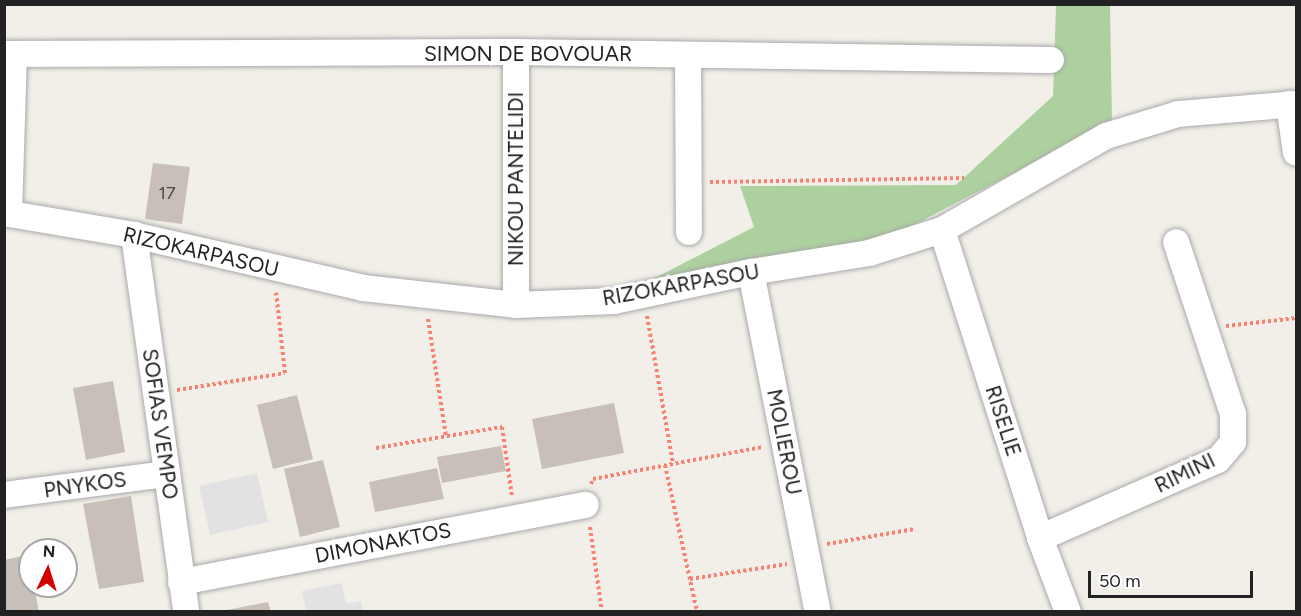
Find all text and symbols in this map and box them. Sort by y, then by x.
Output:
street label: SIMON DE BOVOUAR [424,41,632,67]
street label: NIKOU PANTELIDI [503,92,529,266]
house number: 17 [158,182,176,204]
street label: RIZOKARPASOU [121,222,281,282]
street label: RIZOKARPASOU [600,259,762,311]
street label: SOFIAS VEMPO [137,347,183,501]
street label: RISELIE [980,382,1026,460]
street label: MOLIEROU [761,387,807,497]
street label: RIMINI [1151,448,1219,498]
street label: PNYKOS [42,467,128,503]
street label: DIMONAKTOS [313,517,453,569]
north arrow [18,538,78,598]
text: N [42,542,56,561]
scale bar [1091,559,1256,597]
text: 50 m [1099,570,1141,592]

